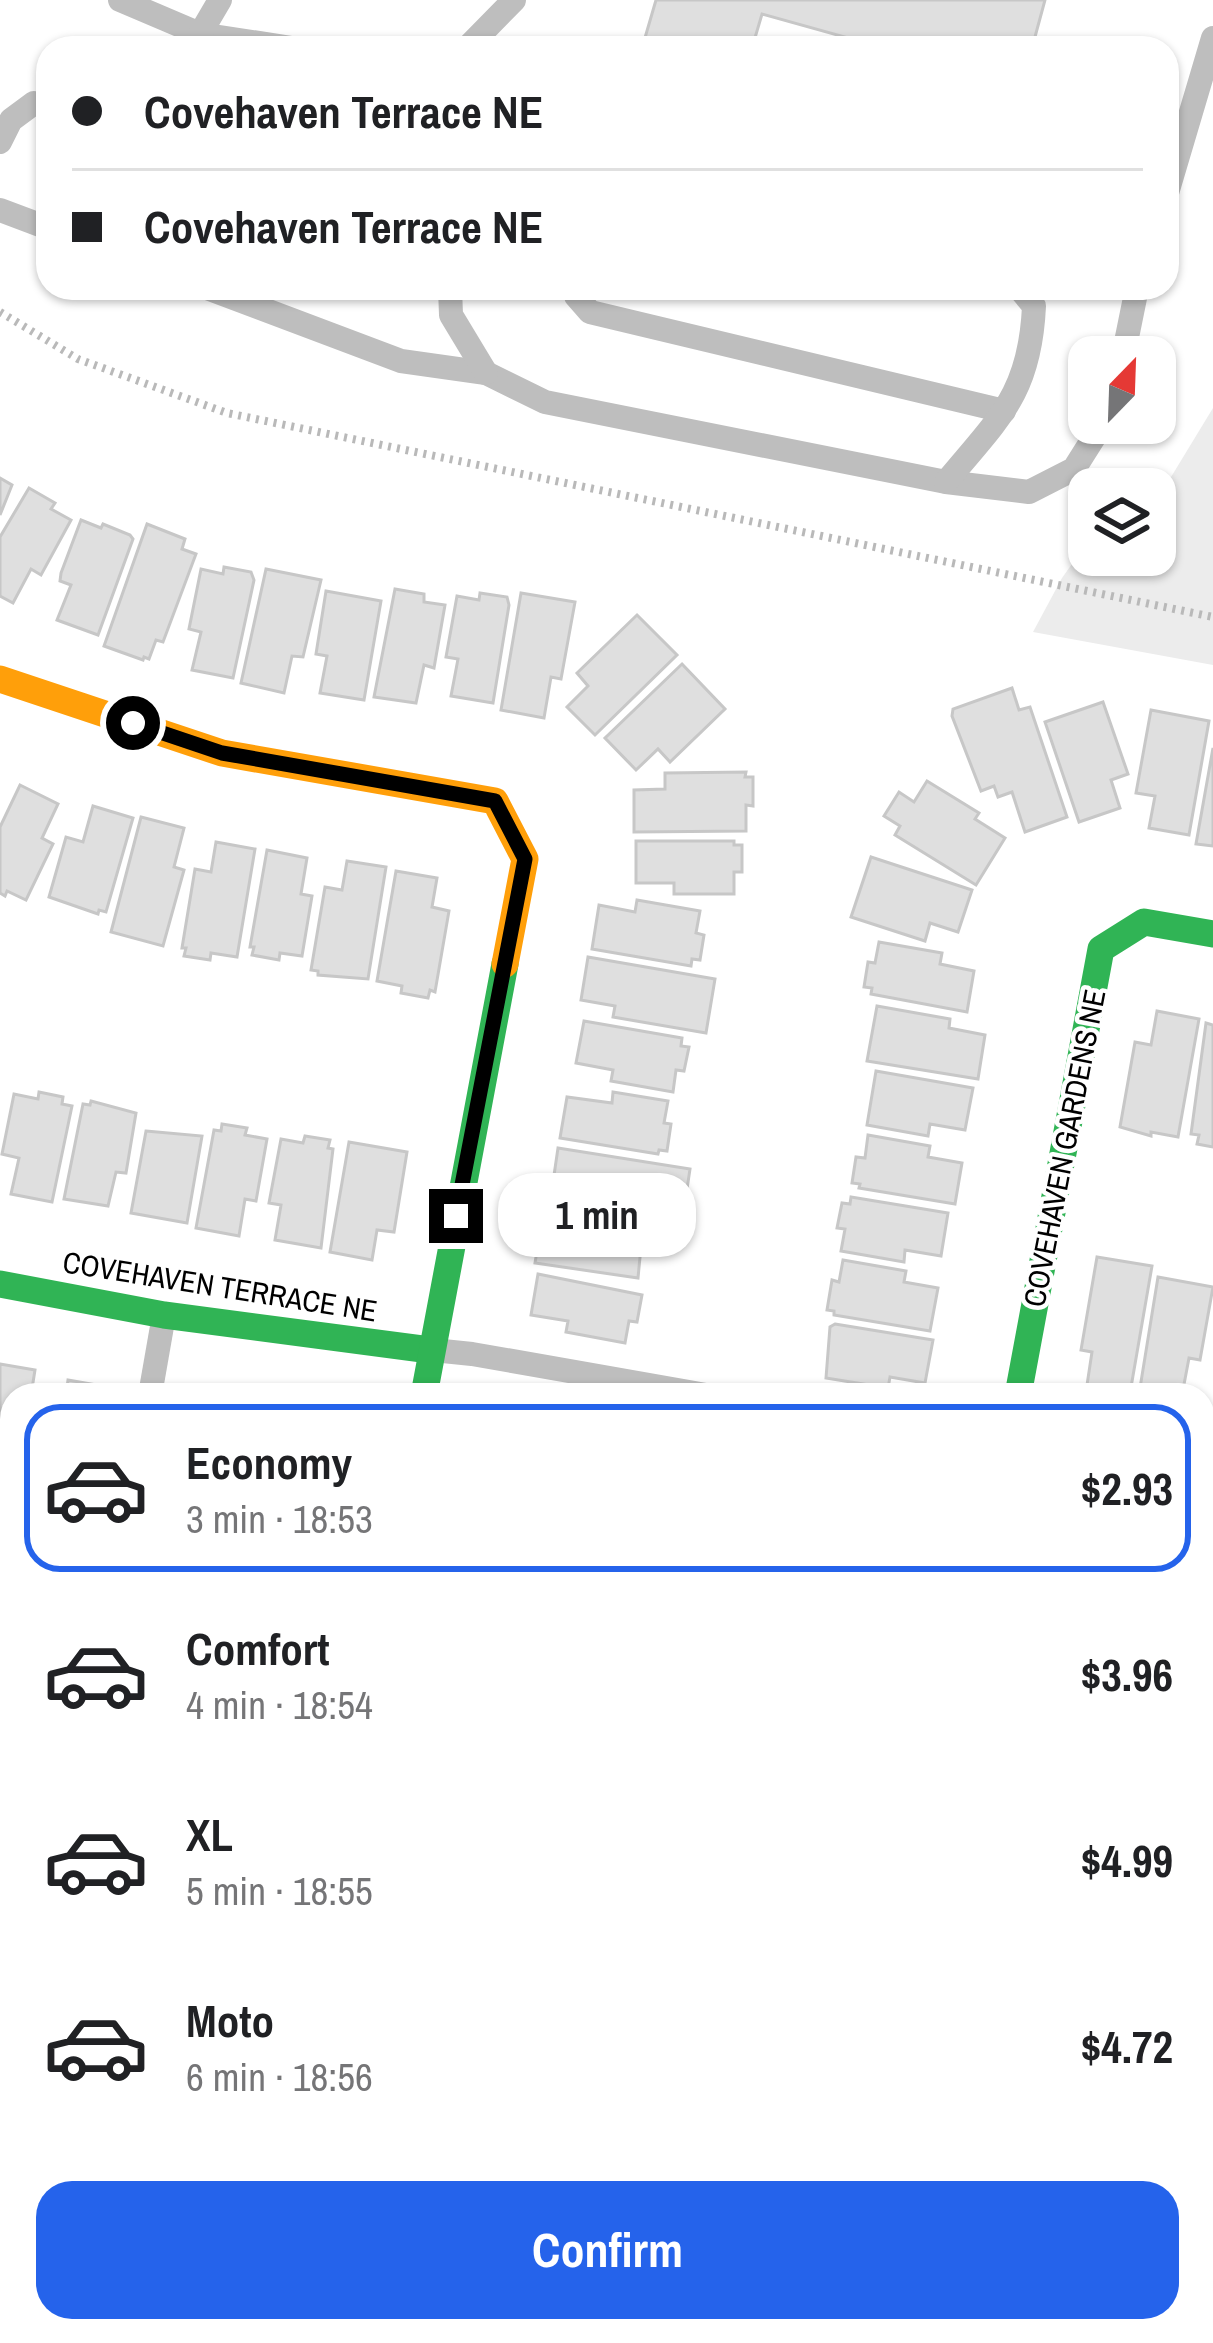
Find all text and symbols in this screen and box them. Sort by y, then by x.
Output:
text: Covehaven Terrace NE [144,81,543,142]
text: Covehaven Terrace NE [144,196,543,257]
north arrow [1068,336,1176,444]
map controls [1068,336,1176,576]
button: layers [1068,468,1176,576]
route start [106,696,160,750]
street label: COVEHAVEN GARDENS NE [1014,986,1114,1310]
callout: 1 min [498,1174,696,1258]
route end [429,1189,483,1243]
text: 1 min [555,1189,639,1241]
street label: COVEHAVEN TERRACE NE [60,1241,380,1331]
text: Economy [186,1432,352,1493]
icon: car [42,1434,150,1542]
text: $2.93 [1081,1458,1173,1519]
text: 3 min · 18:53 [186,1493,373,1545]
text: Comfort [186,1618,329,1679]
icon: car [42,1620,150,1728]
text: $3.96 [1081,1644,1173,1705]
text: 4 min · 18:54 [186,1679,373,1731]
text: XL [186,1804,233,1865]
icon: car [42,1806,150,1914]
text: $4.99 [1081,1830,1173,1891]
text: 5 min · 18:55 [186,1865,373,1917]
text: Moto [186,1990,274,2051]
icon: car [42,1992,150,2100]
text: $4.72 [1081,2016,1173,2077]
text: 6 min · 18:56 [186,2051,373,2103]
button: Confirm [36,2181,1179,2319]

